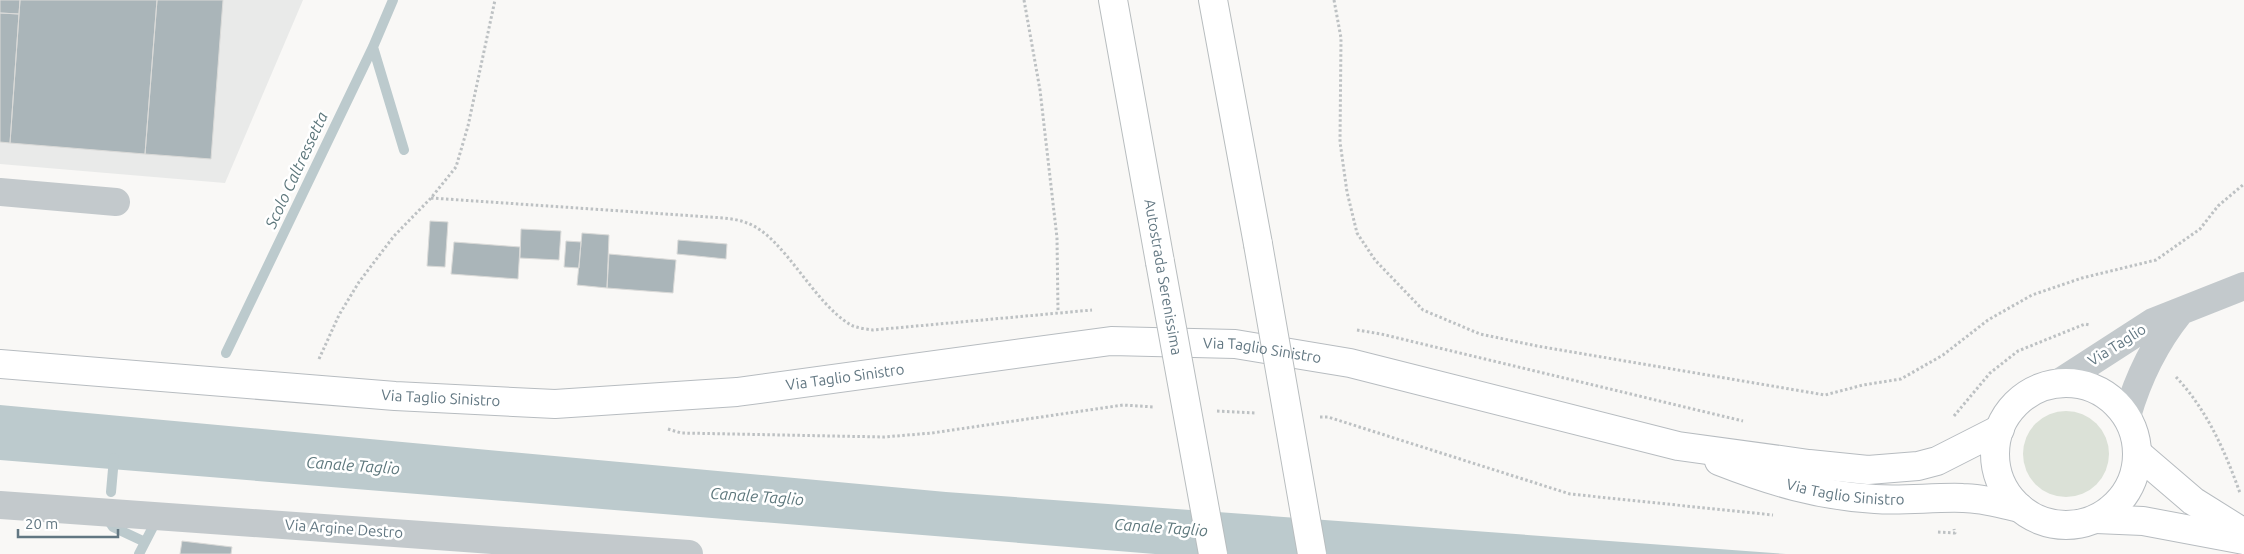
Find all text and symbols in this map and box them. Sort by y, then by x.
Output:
water label: Scolo Caltressetta [261,109,331,232]
street label: Autostrada Serenissima [1141,197,1186,356]
street label: Via Taglio [2085,320,2149,369]
street label: Via Taglio Sinistro [1203,334,1323,366]
street label: Via Taglio Sinistro [785,360,905,393]
street label: Via Taglio Sinistro [380,386,501,409]
water label: Canale Taglio [305,453,401,477]
street label: Via Taglio Sinistro [1784,475,1905,508]
water label: Canale Taglio [709,484,805,508]
scale bar [18,506,118,538]
text: 20 m [25,515,58,532]
water label: Canale Taglio [1113,515,1209,539]
street label: Via Argine Destro [284,516,404,541]

